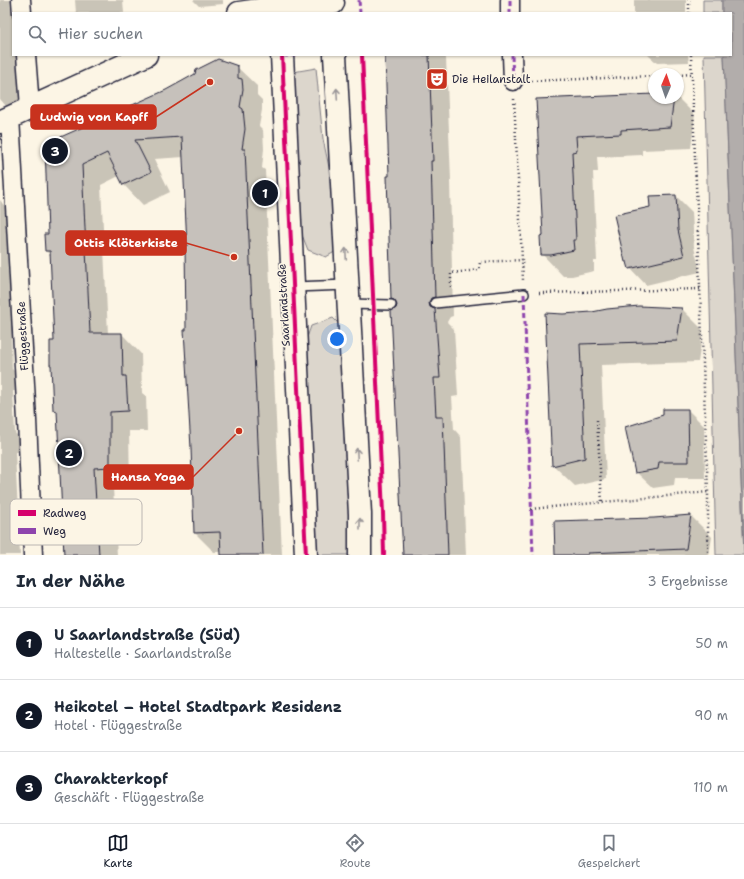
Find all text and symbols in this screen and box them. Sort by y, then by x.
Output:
search box [12,12,732,56]
icon: search [26,23,48,45]
text: Hier suchen [58,24,143,44]
theatre icon: Die Heilanstalt [424,66,450,92]
north arrow [648,68,684,104]
place label: Die Heilanstalt [452,72,531,87]
one-way arrow [333,88,341,101]
callout: Ludwig von Kapff [31,105,156,129]
text: Ludwig von Kapff [40,109,149,125]
pin: 3 [42,136,68,166]
pin: 1 [252,178,278,208]
callout: Ottis Klöterkiste [66,231,186,255]
text: Ottis Klöterkiste [74,235,178,251]
one-way arrow [342,248,349,261]
street label: Saarlandstraße [274,263,294,347]
street label: Flüggestraße [14,301,32,371]
your location [327,329,347,349]
pin: 2 [56,438,82,468]
one-way arrow [353,448,360,461]
callout: Hansa Yoga [104,465,193,489]
text: Hansa Yoga [111,469,186,485]
legend [10,499,142,545]
text: Radweg [43,506,86,521]
one-way arrow [356,518,364,531]
text: Weg [43,524,66,539]
text: In der Nähe [16,570,125,592]
text: 3 Ergebnisse [648,573,728,590]
text: U Saarlandstraße (Süd) [54,625,240,645]
text: 1 [26,635,32,652]
text: 50 m [695,635,728,652]
text: Haltestelle · Saarlandstraße [54,645,232,662]
text: Heikotel – Hotel Stadtpark Residenz [54,697,342,717]
text: 2 [24,707,34,724]
text: 90 m [694,707,728,724]
text: Hotel · Flüggestraße [54,717,182,734]
text: Charakterkopf [54,769,168,789]
text: 3 [24,779,34,796]
text: 110 m [693,779,728,796]
text: Geschäft · Flüggestraße [54,789,204,806]
tab: Karte [104,832,133,871]
tab: Route [340,832,371,871]
tab: Gespeichert [578,832,640,871]

